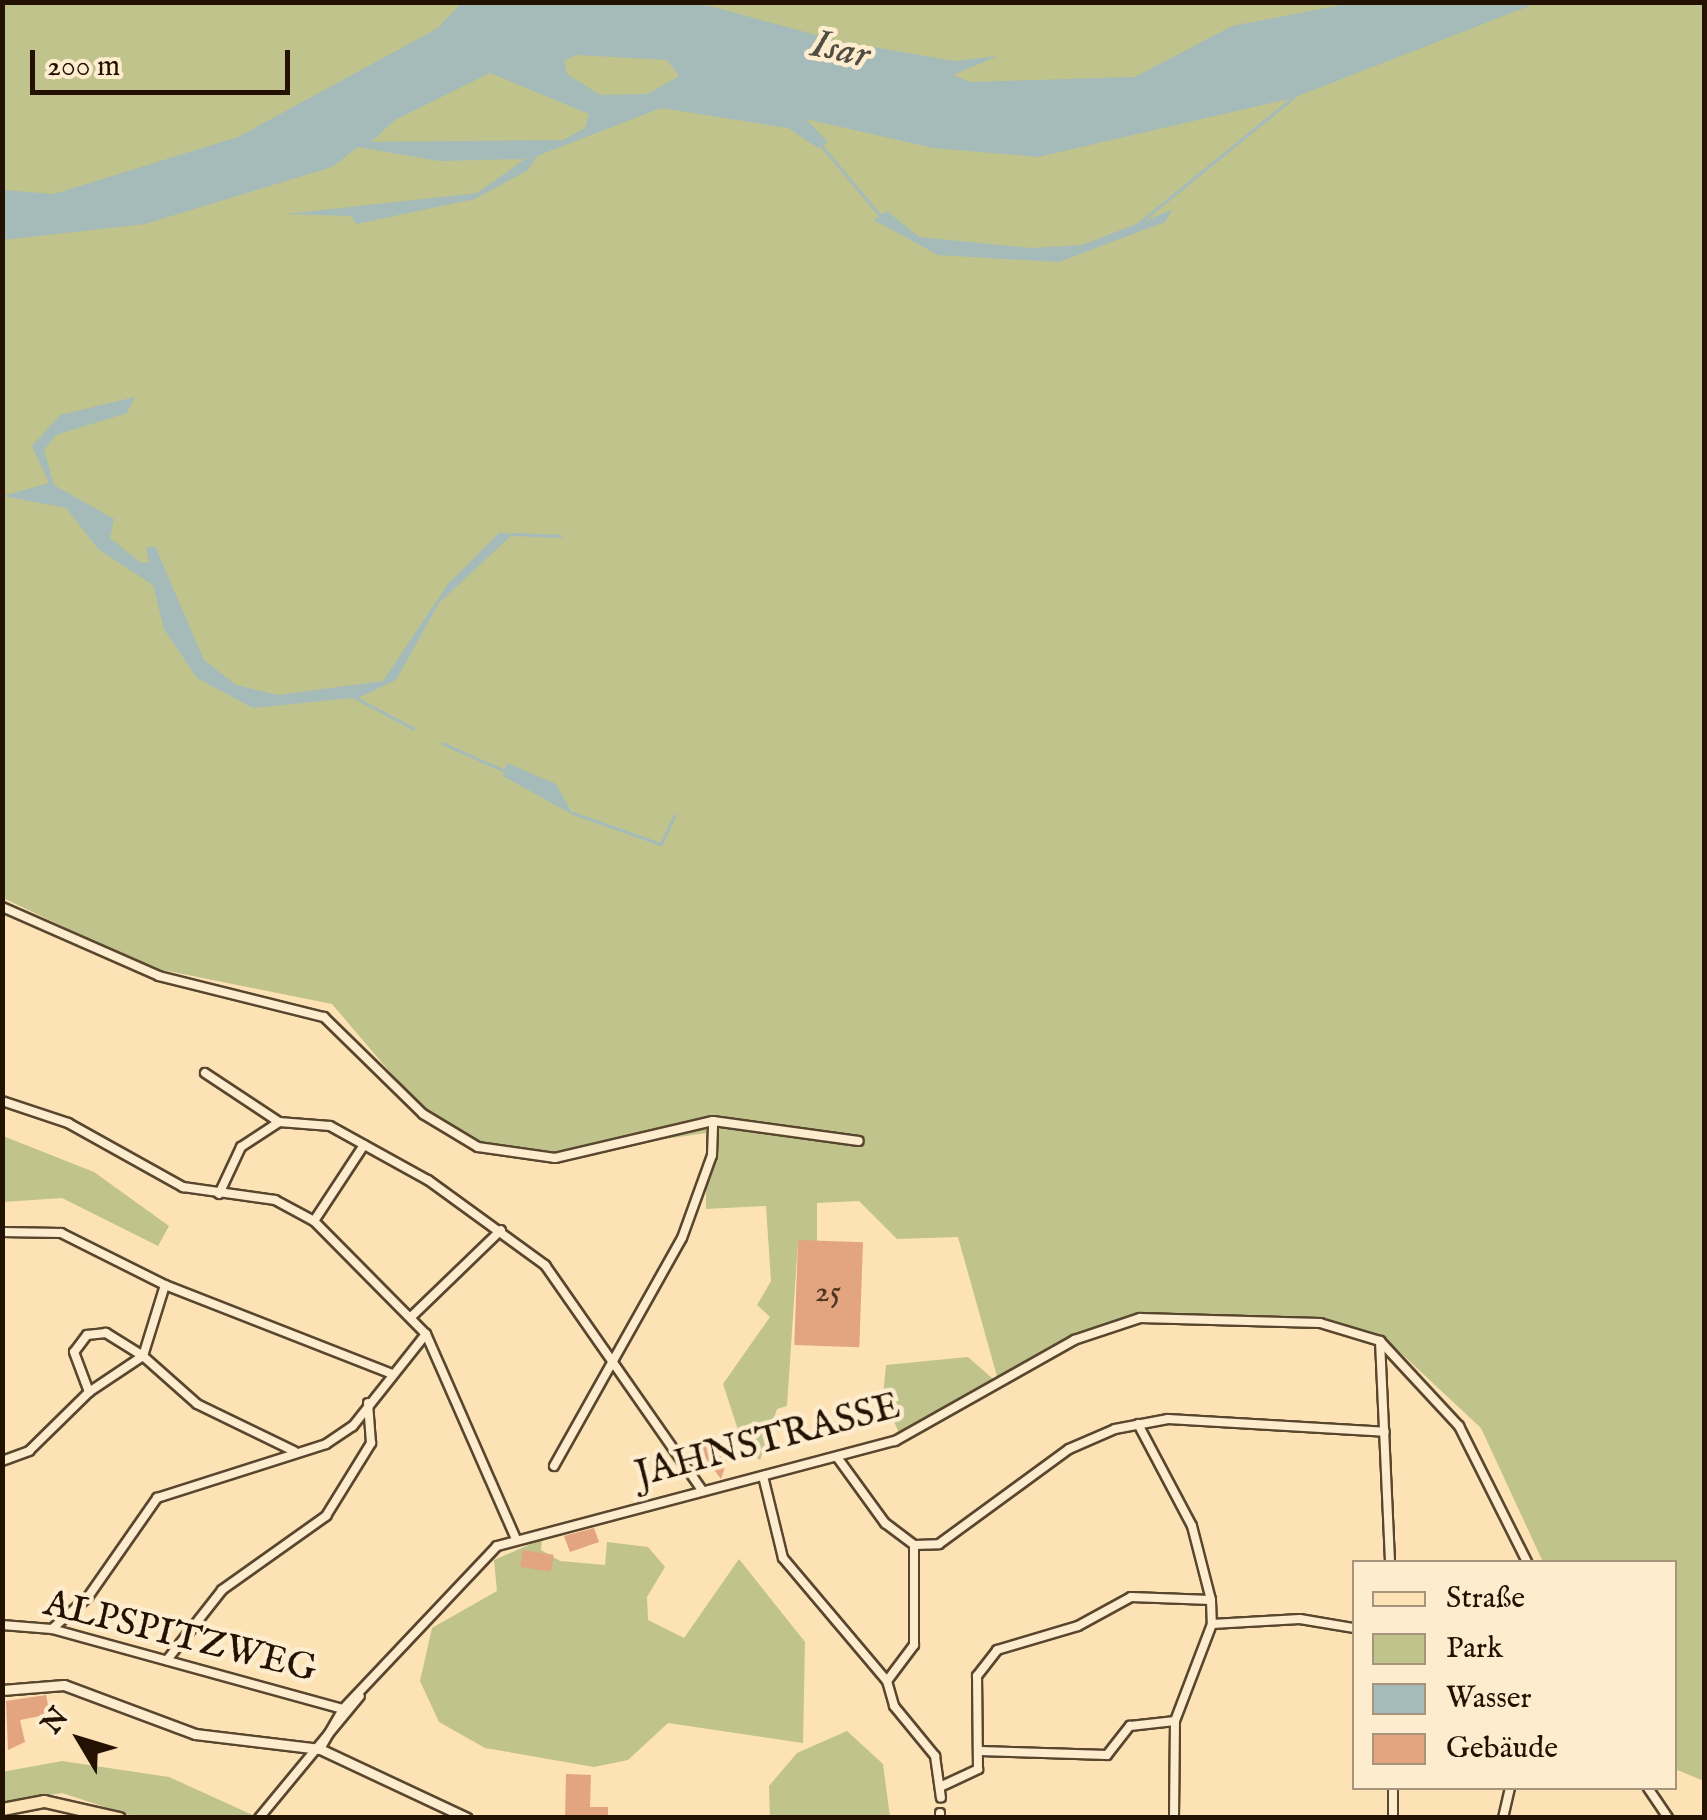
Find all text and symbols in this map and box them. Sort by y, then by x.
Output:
water label: Isar [806,21,874,81]
scale bar [35,30,295,92]
text: 200 m [47,48,120,86]
house number: 25 [815,1274,841,1312]
street label: JAHNSTRASSE [631,1385,905,1499]
legend [1352,1560,1677,1790]
text: Straße [1446,1580,1525,1618]
street label: ALPSPITZWEG [39,1582,321,1694]
text: Park [1446,1630,1503,1668]
text: Wasser [1446,1680,1532,1718]
north arrow [30,1690,130,1790]
text: N [35,1701,77,1742]
text: Gebäude [1446,1730,1558,1768]

